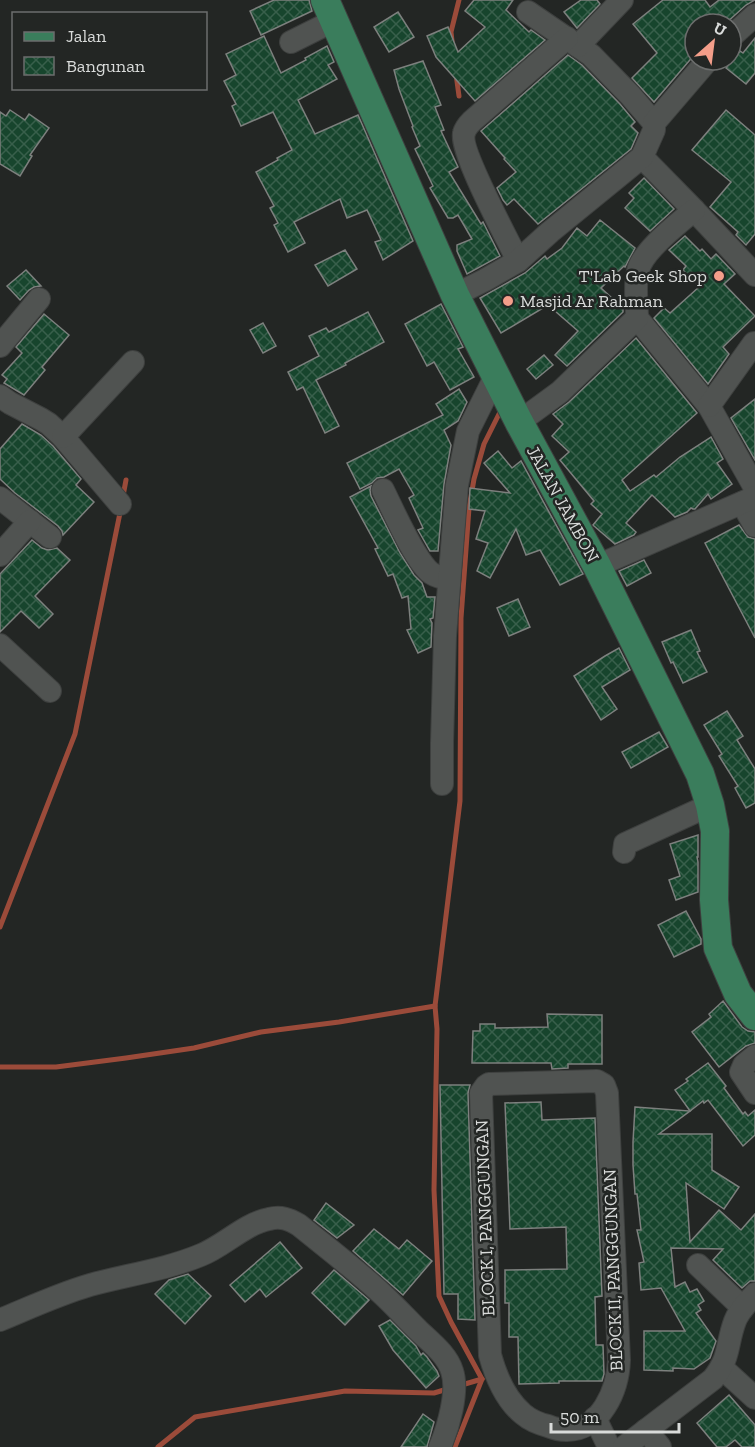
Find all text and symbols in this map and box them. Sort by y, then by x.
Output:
legend [12,12,207,90]
north arrow [683,12,743,72]
text: U [710,18,730,41]
text: Jalan [66,25,107,47]
text: Bangunan [66,55,146,77]
place label: T'Lab Geek Shop [579,265,707,287]
marker: T'Lab Geek Shop [712,269,726,283]
place label: Masjid Ar Rahman [520,290,663,312]
marker: Masjid Ar Rahman [501,294,515,308]
street label: JALAN JAMBON [522,442,604,566]
street label: BLOCK I, PANGGUNGAN [471,1119,499,1317]
street label: BLOCK II, PANGGUNGAN [598,1168,628,1372]
scale bar [551,1396,678,1434]
text: 50 m [560,1406,600,1428]

